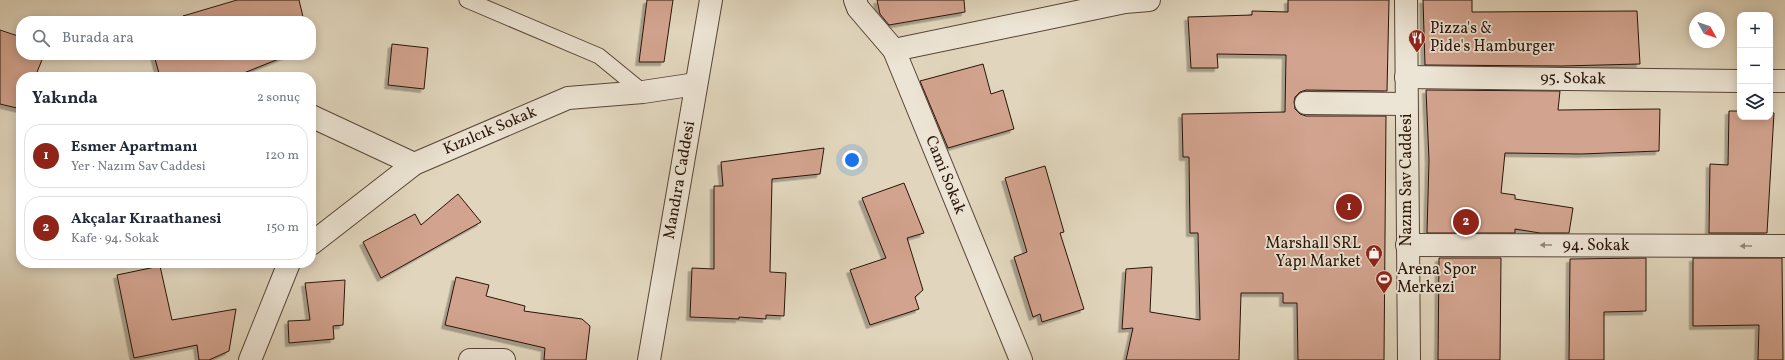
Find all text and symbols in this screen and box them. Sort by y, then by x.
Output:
north arrow [1689,12,1725,48]
map controls [1737,12,1773,120]
button: + [1737,12,1773,48]
search box [16,16,316,60]
place label: Pizza's & Pide's Hamburger [1430,18,1555,58]
icon: search [30,27,52,49]
text: Burada ara [62,28,134,49]
restaurant icon: Pizza's & Pide's Hamburger [1407,28,1427,53]
button: − [1737,48,1773,84]
street label: 95. Sokak [1540,67,1606,91]
button: layers [1737,84,1773,120]
text: Yakında [32,87,98,110]
text: 2 sonuç [257,89,300,107]
street label: Kızılcık Sokak [440,101,540,161]
street label: Nazım Sav Caddesi [1396,113,1418,247]
street label: Mandıra Caddesi [659,119,701,241]
street label: Cami Sokak [919,132,971,218]
text: Esmer Apartmanı [71,137,198,158]
text: 1 [43,147,49,165]
text: 120 m [265,147,299,165]
your location [842,150,862,170]
text: Yer · Nazım Sav Caddesi [71,158,206,176]
pin: 1 [1336,192,1362,222]
pin: 2 [1453,207,1479,237]
text: Akçalar Kıraathanesi [71,209,222,230]
text: 2 [43,219,49,237]
text: 150 m [266,219,299,237]
text: Kafe · 94. Sokak [71,230,159,248]
place label: Marshall SRL Yapı Market [1266,233,1361,273]
street label: 94. Sokak [1562,235,1630,257]
one-way arrow [1540,242,1552,249]
shop icon: Marshall SRL Yapı Market [1364,243,1384,268]
one-way arrow [1739,243,1752,249]
place label: Arena Spor Merkezi [1397,259,1477,299]
sports icon: Arena Spor Merkezi [1374,269,1394,294]

